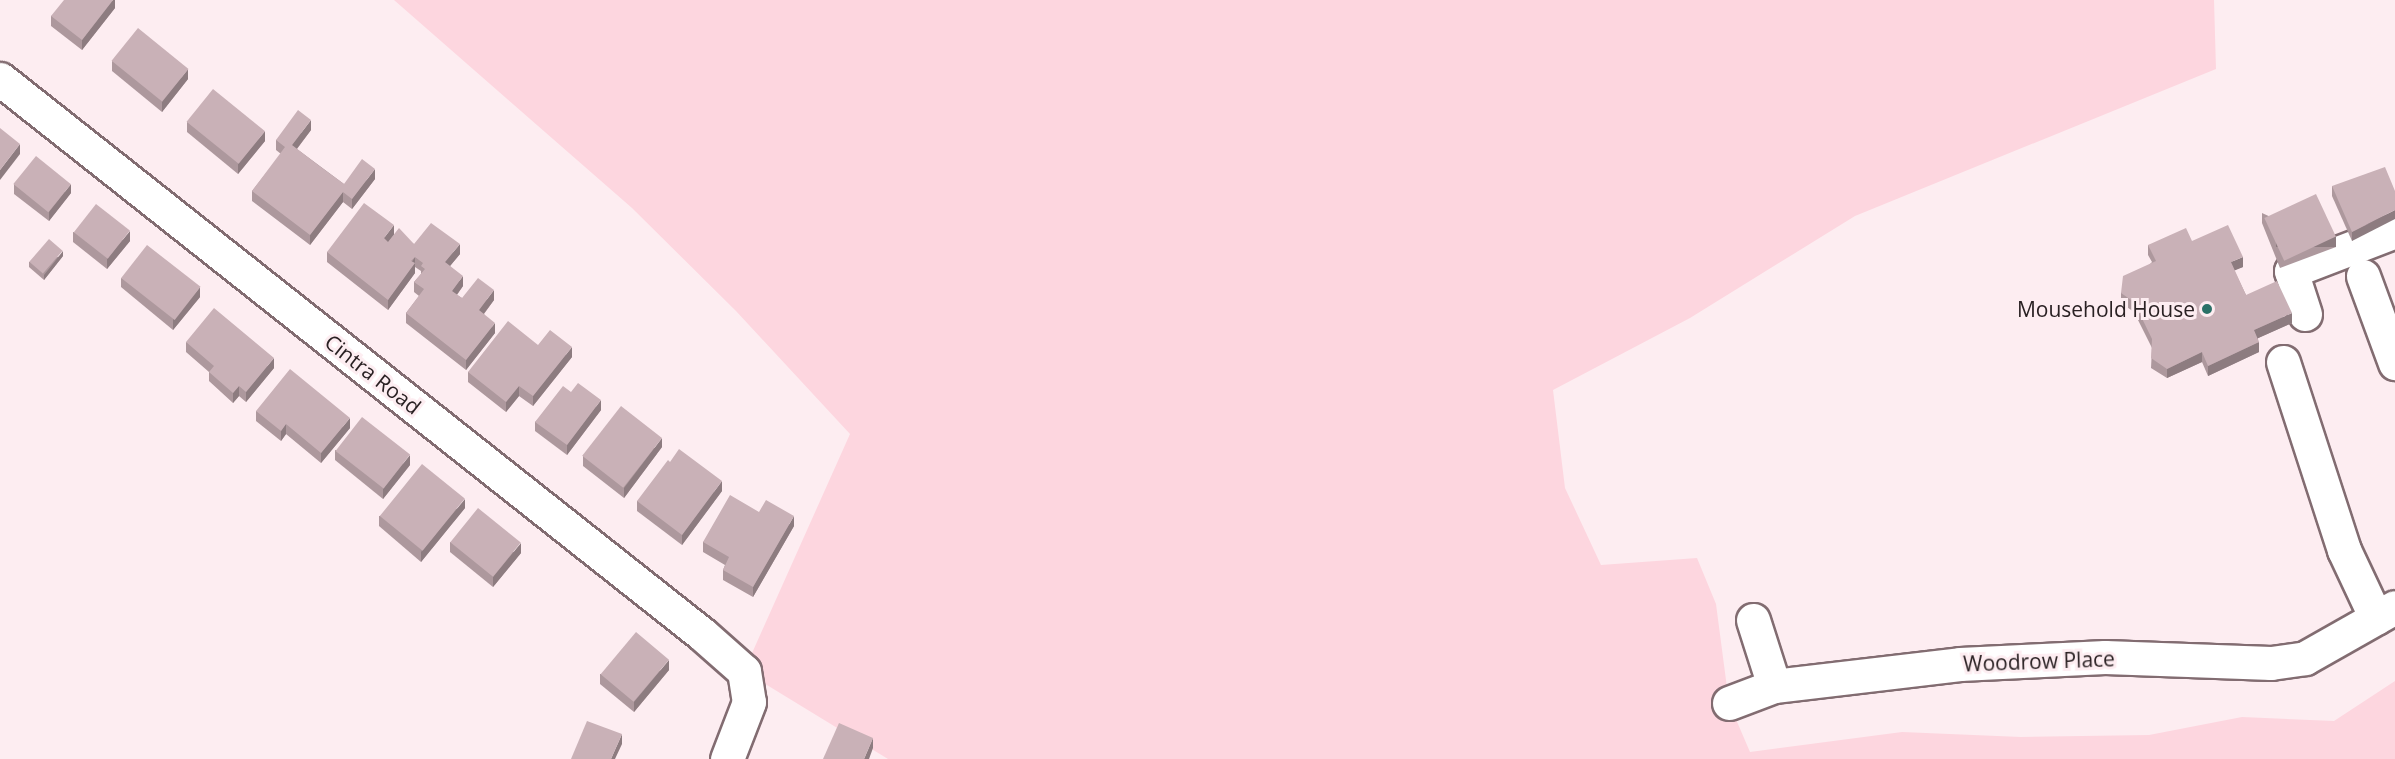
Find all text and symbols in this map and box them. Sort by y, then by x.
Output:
place label: Mousehold House [2017,296,2195,322]
marker: Mousehold House [2200,302,2214,316]
street label: Cintra Road [320,329,426,419]
street label: Woodrow Place [1963,646,2115,676]

